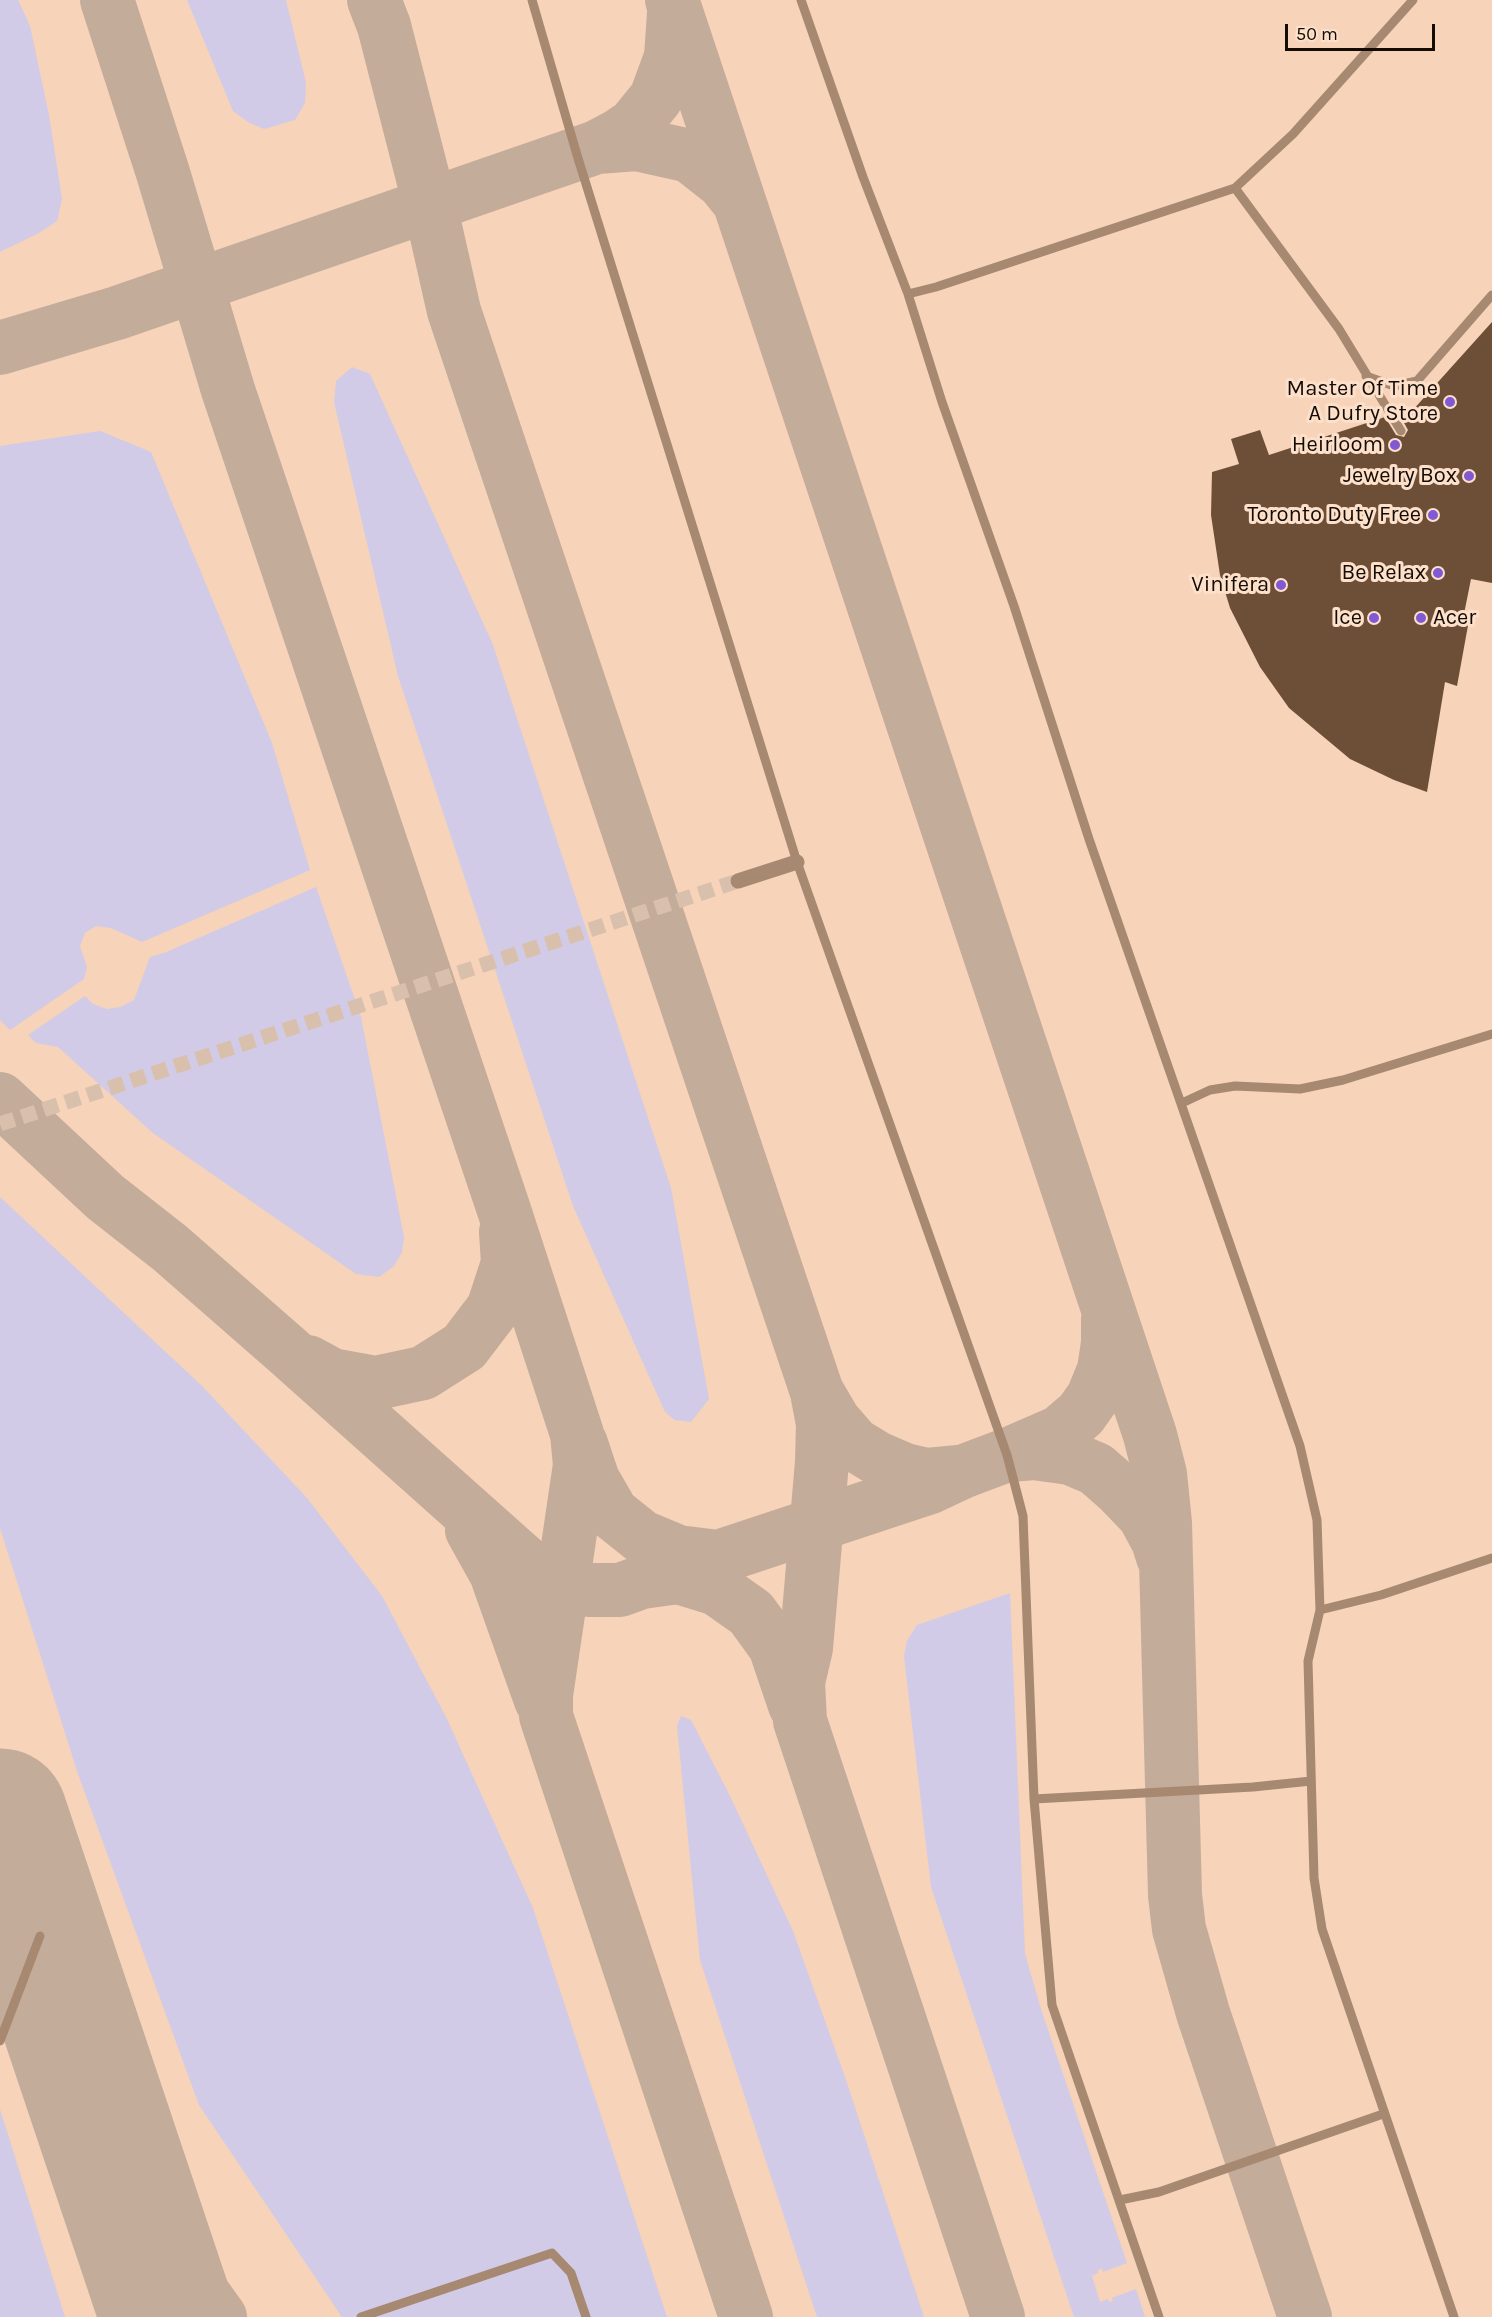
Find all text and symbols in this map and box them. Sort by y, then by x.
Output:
scale bar [1288,12,1438,50]
text: 50 m [1296,23,1338,45]
place label: Master Of Time A Dufry Store [1287,376,1438,428]
marker: Master Of Time A Dufry Store [1443,395,1457,409]
place label: Heirloom [1292,432,1383,458]
marker: Heirloom [1388,438,1402,452]
place label: Jewelry Box [1343,463,1457,489]
marker: Jewelry Box [1462,469,1476,483]
place label: Toronto Duty Free [1247,502,1421,528]
marker: Toronto Duty Free [1426,508,1440,522]
place label: Be Relax [1342,560,1426,586]
marker: Be Relax [1431,566,1445,580]
place label: Vinifera [1191,572,1269,598]
marker: Vinifera [1274,578,1288,592]
place label: Ice [1333,605,1362,631]
place label: Acer [1433,605,1476,631]
marker: Ice [1367,611,1381,625]
marker: Acer [1414,611,1428,625]

